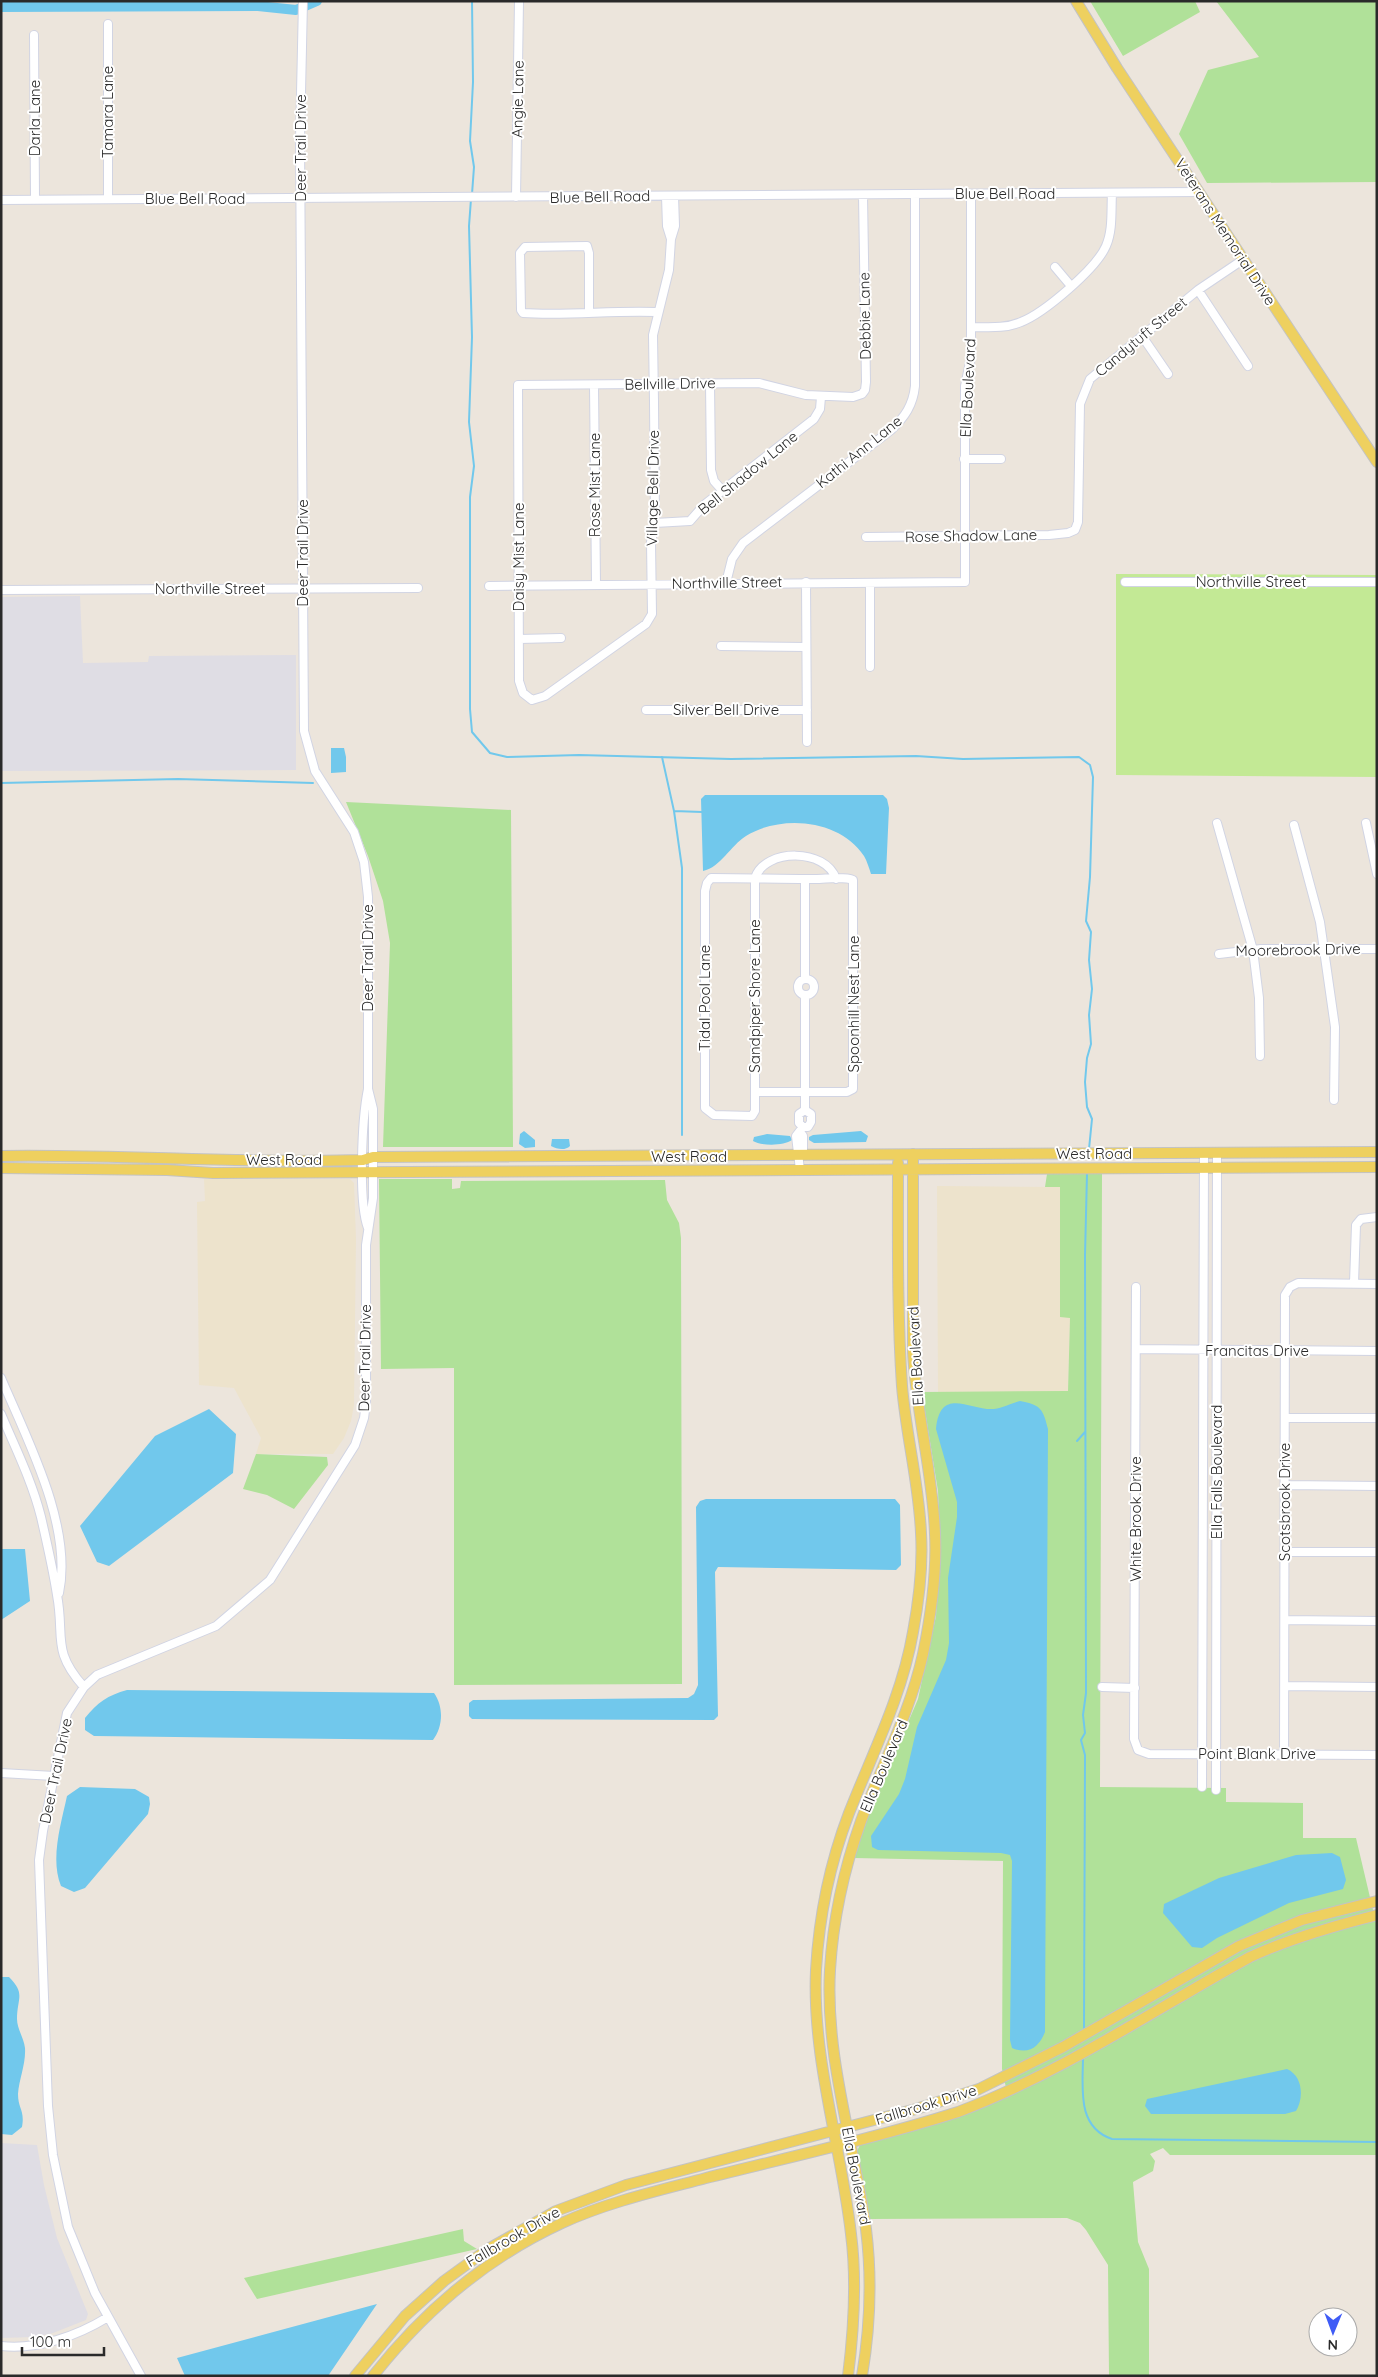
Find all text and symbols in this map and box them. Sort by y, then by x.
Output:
street label: Angie Lane [507,60,528,138]
street label: Tamara Lane [98,66,117,158]
street label: Darla Lane [25,80,44,156]
street label: Deer Trail Drive [291,94,310,202]
street label: Veterans Memorial Drive [1171,155,1280,309]
street label: Blue Bell Road [955,184,1055,203]
street label: Blue Bell Road [550,186,650,207]
street label: Blue Bell Road [145,189,245,208]
street label: Debbie Lane [854,272,875,360]
street label: Candytuft Street [1091,293,1191,381]
street label: Ella Boulevard [955,338,980,438]
street label: Bellville Drive [624,373,716,394]
street label: Kathi Ann Lane [812,411,906,492]
street label: Bell Shadow Lane [694,427,801,519]
street label: Village Bell Drive [642,430,663,546]
street label: Rose Mist Lane [585,433,604,537]
street label: Deer Trail Drive [293,499,312,607]
street label: Daisy Mist Lane [509,503,528,611]
street label: Rose Shadow Lane [905,525,1037,546]
street label: Northville Street [671,572,783,593]
street label: Northville Street [1196,572,1306,591]
street label: Northville Street [155,579,265,598]
street label: Silver Bell Drive [673,700,779,719]
street label: Deer Trail Drive [358,904,377,1012]
street label: Sandpiper Shore Lane [745,919,764,1073]
street label: Spoonhill Nest Lane [844,936,863,1072]
street label: Moorebrook Drive [1235,939,1361,960]
street label: Tidal Pool Lane [695,945,714,1051]
street label: West Road [1056,1144,1132,1163]
street label: West Road [651,1147,727,1166]
street label: West Road [246,1150,322,1169]
street label: Deer Trail Drive [354,1304,375,1412]
street label: Ella Boulevard [903,1306,928,1406]
street label: Francitas Drive [1205,1341,1309,1360]
street label: Ella Falls Boulevard [1207,1405,1226,1539]
street label: Scotsbrook Drive [1275,1443,1294,1561]
street label: White Brook Drive [1126,1456,1145,1582]
street label: Deer Trail Drive [35,1716,76,1825]
street label: Ella Boulevard [855,1716,912,1815]
street label: Point Blank Drive [1198,1744,1316,1763]
street label: Fallbrook Drive [873,2080,979,2129]
street label: Ella Boulevard [838,2125,875,2226]
street label: Fallbrook Drive [463,2202,563,2271]
north arrow [1308,2307,1358,2357]
scale bar [22,2324,105,2356]
text: 100 m [30,2332,71,2351]
text: N [1327,2336,1338,2354]

